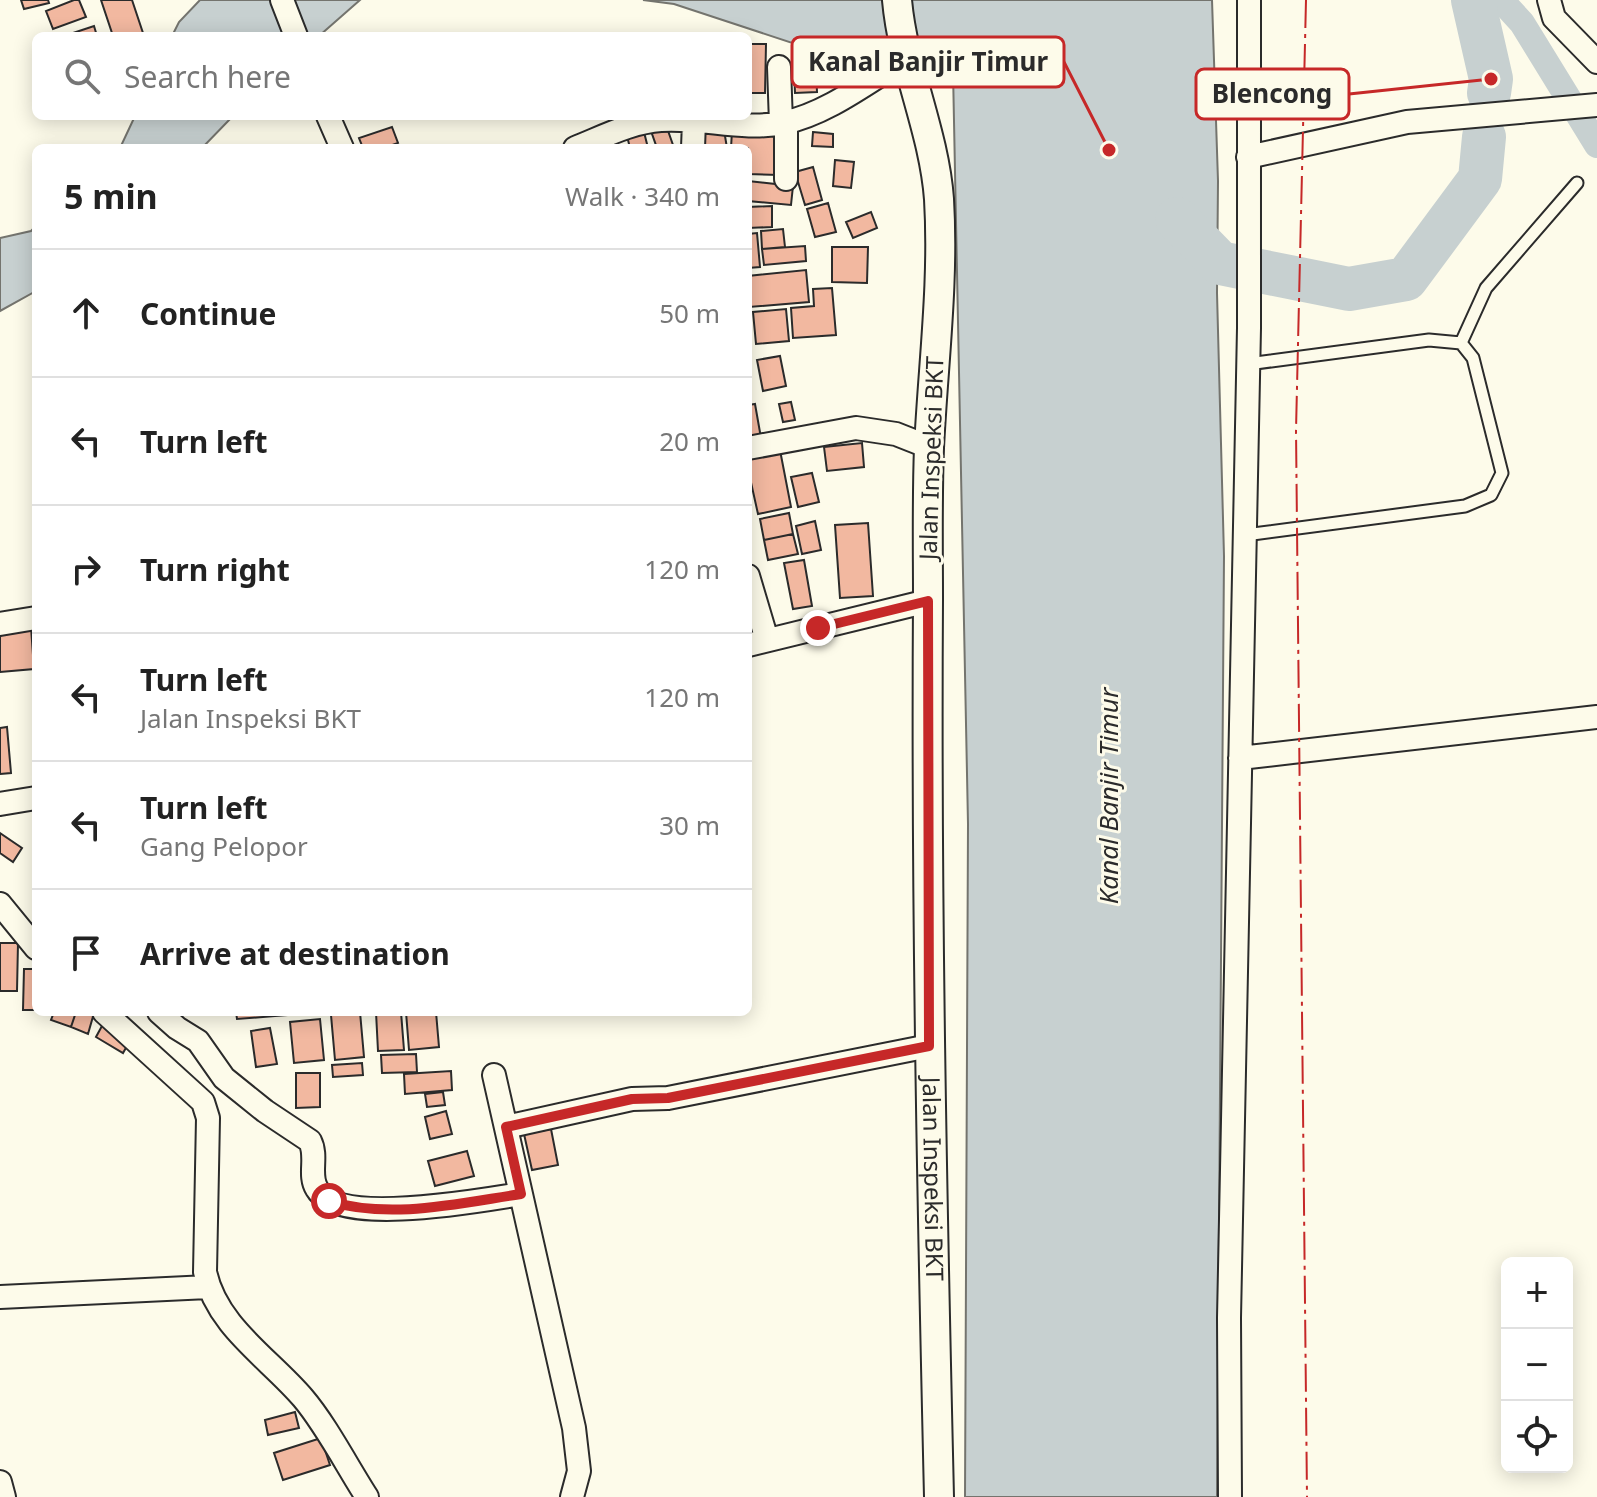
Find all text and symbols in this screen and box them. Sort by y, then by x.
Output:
search box [32,32,752,120]
callout: Kanal Banjir Timur [792,37,1064,87]
text: Kanal Banjir Timur [808,43,1048,79]
icon: search [60,54,104,98]
text: Search here [124,56,291,97]
callout: Blencong [1196,69,1349,119]
text: Blencong [1212,75,1332,111]
text: 5 min [64,173,158,219]
text: Walk · 340 m [565,178,720,214]
icon: ahead [64,291,108,335]
text: Continue [140,293,276,334]
text: 50 m [659,295,720,331]
street label: Jalan Inspeksi BKT [910,355,951,562]
icon: left [64,419,108,463]
text: Turn left [140,421,268,462]
text: 20 m [659,423,720,459]
icon: right [64,547,108,591]
text: Turn right [140,549,290,590]
text: 120 m [644,551,720,587]
route end [800,610,836,646]
text: Turn left [140,659,268,700]
icon: left [64,675,108,719]
text: 120 m [644,679,720,715]
water label: Kanal Banjir Timur [1090,686,1126,904]
text: Jalan Inspeksi BKT [140,700,361,736]
text: Turn left [140,787,268,828]
icon: left [64,803,108,847]
text: 30 m [659,807,720,843]
text: Gang Pelopor [140,828,308,864]
icon: arrive [64,931,108,975]
text: Arrive at destination [140,933,450,974]
street label: Jalan Inspeksi BKT [916,1075,952,1282]
route start [311,1183,347,1219]
map controls [1501,1257,1573,1473]
button: + [1501,1257,1573,1329]
button: − [1501,1329,1573,1401]
button: locate [1501,1401,1573,1473]

